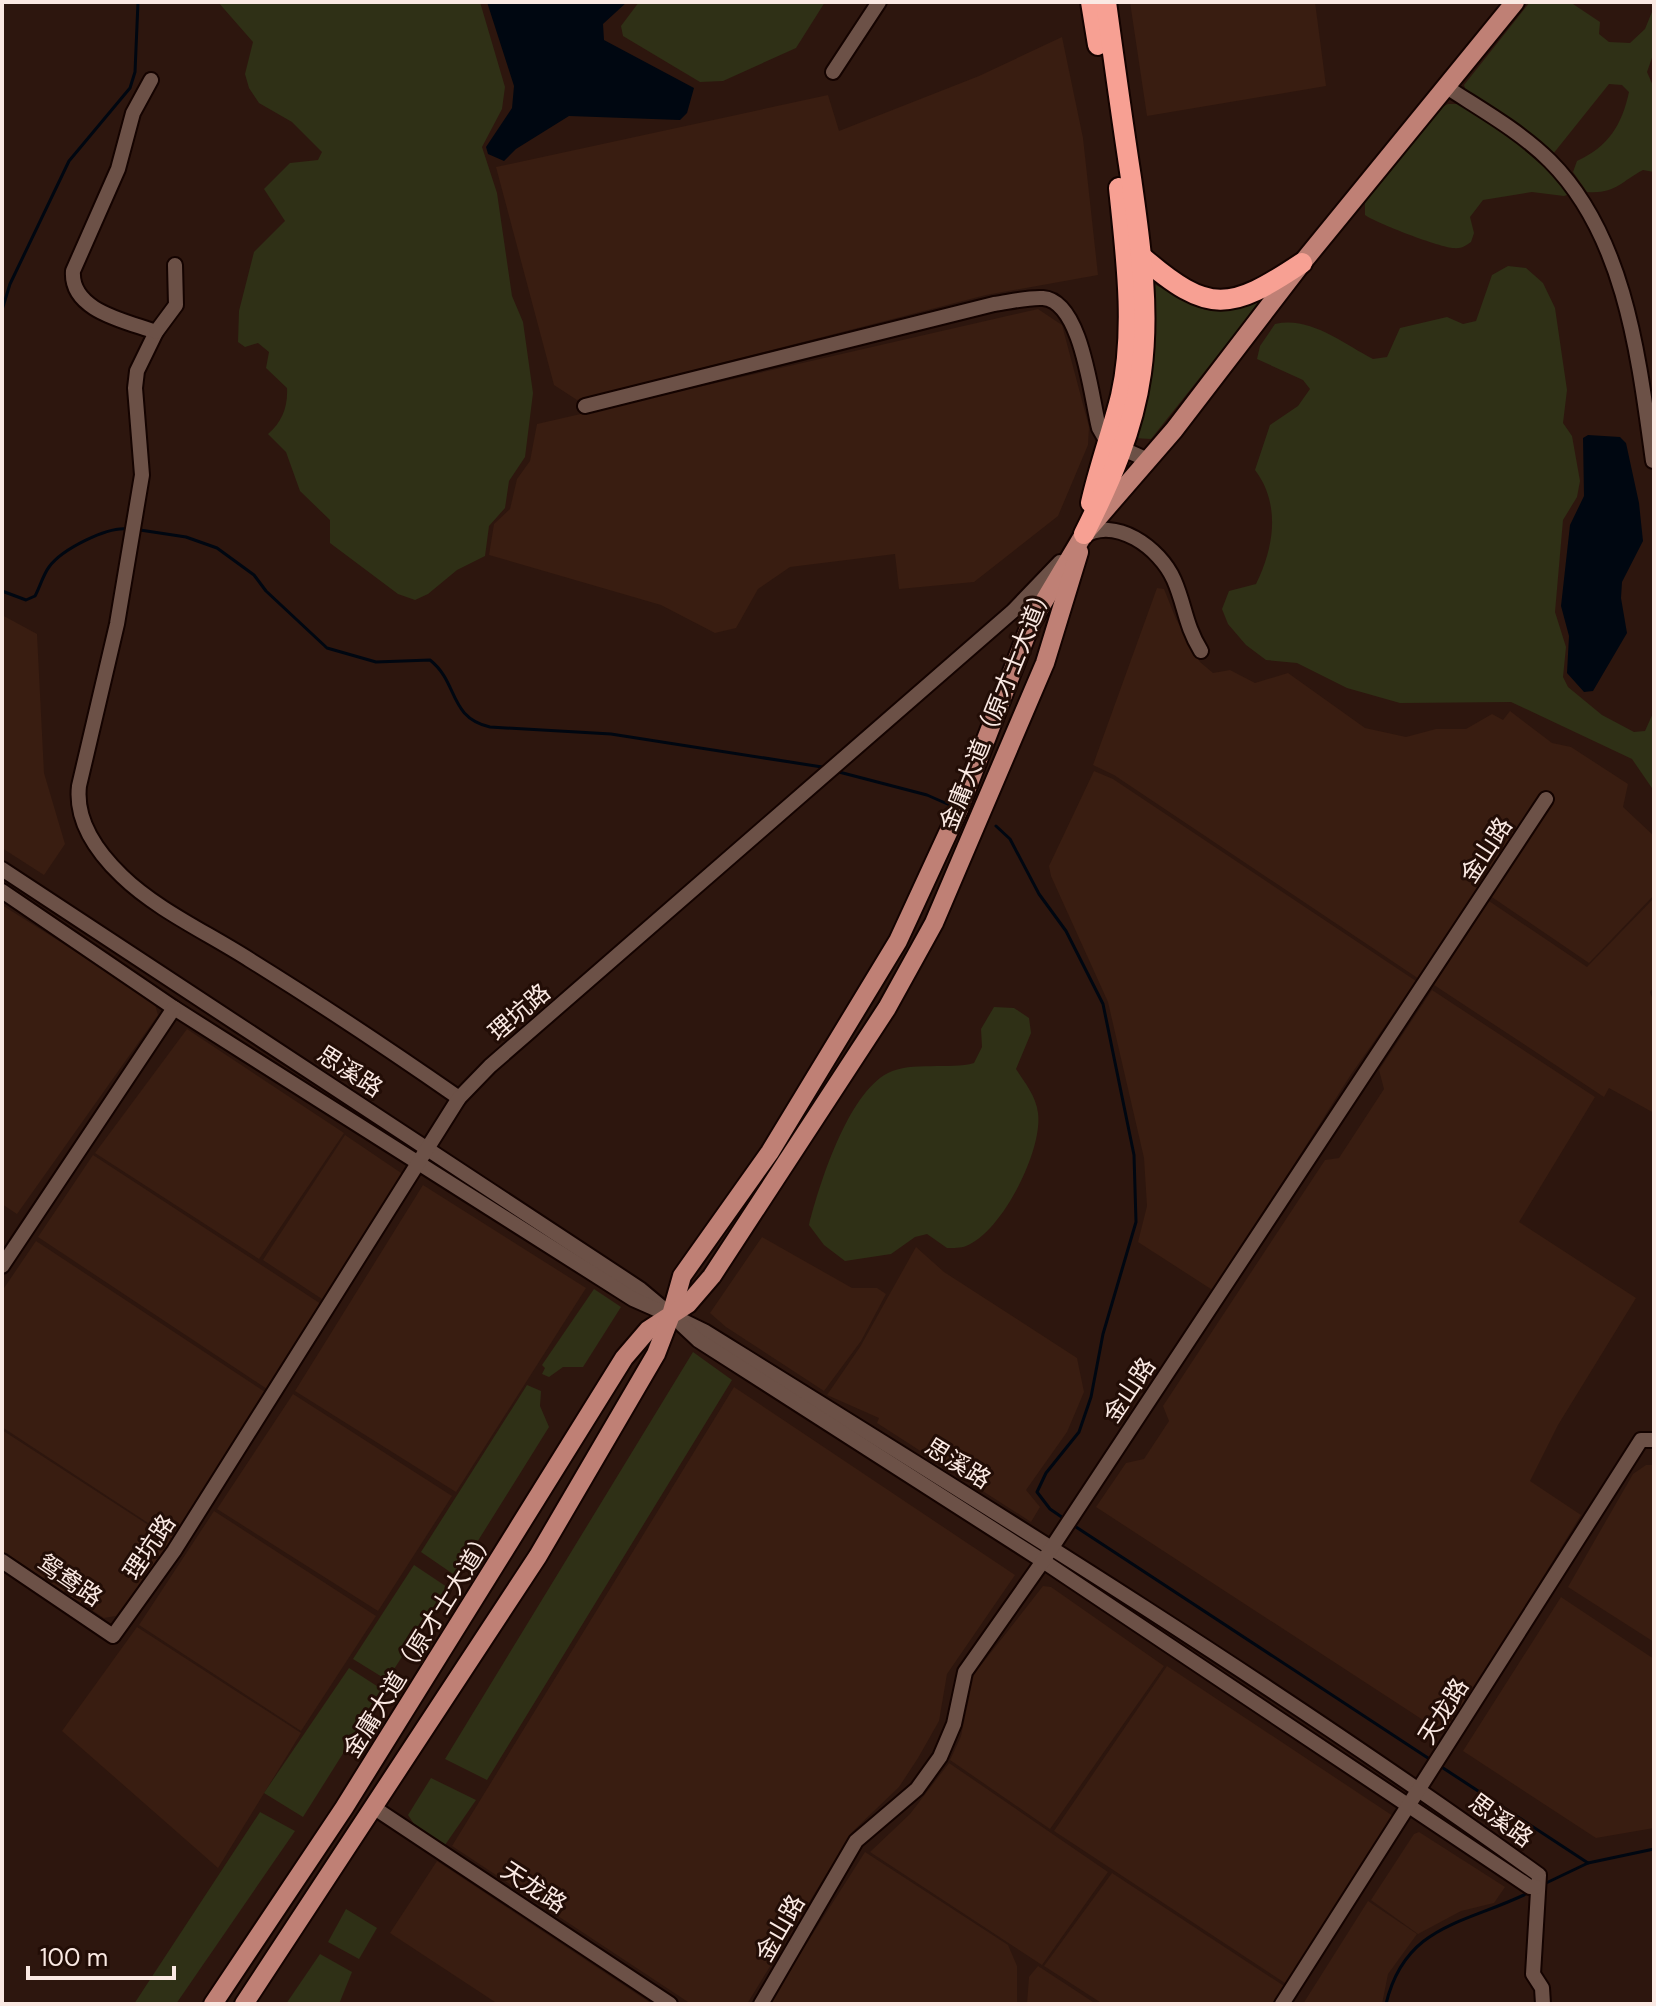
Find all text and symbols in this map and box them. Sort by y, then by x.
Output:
street label: 金庸大道（原才士大道） [932,579,1060,835]
street label: 金山路 [1453,811,1519,889]
street label: 理坑路 [482,977,556,1047]
street label: 思溪路 [311,1038,389,1104]
street label: 金山路 [1096,1351,1162,1429]
street label: 思溪路 [919,1431,997,1495]
street label: 理坑路 [116,1508,182,1586]
street label: 金庸大道（原才士大道） [336,1523,502,1763]
street label: 鸳鸯路 [31,1547,109,1613]
street label: 天龙路 [1411,1672,1475,1750]
street label: 思溪路 [1463,1786,1539,1854]
street label: 天龙路 [495,1854,573,1920]
street label: 金山路 [749,1889,811,1967]
scale bar [28,1930,174,1980]
text: 100 m [40,1942,108,1973]

